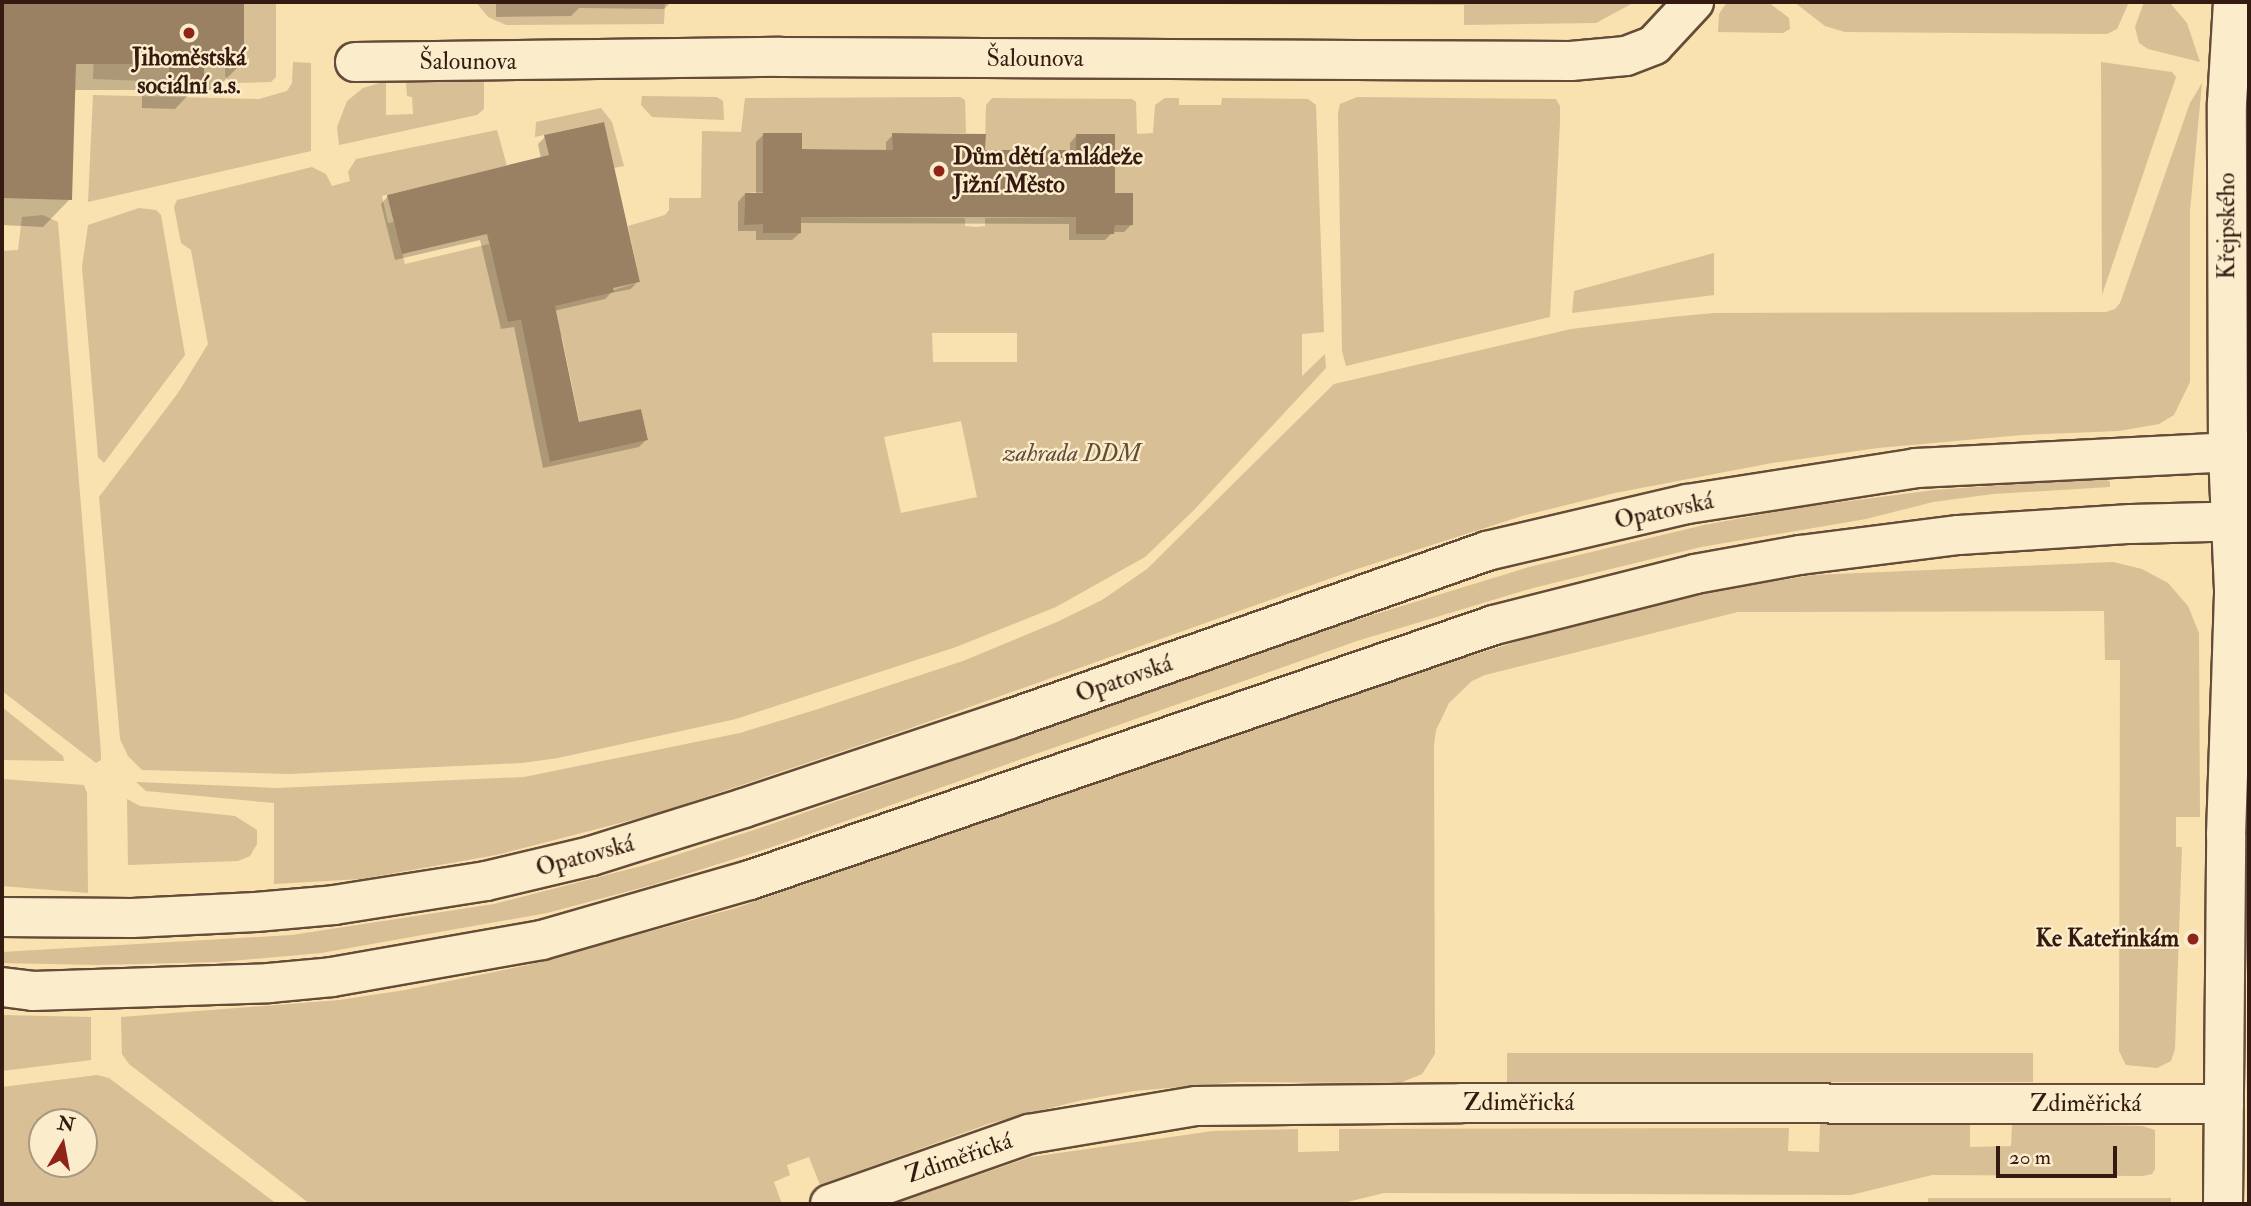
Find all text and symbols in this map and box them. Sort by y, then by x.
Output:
marker: Jihoměstská sociální a.s. [181,25,197,41]
place label: Jihoměstská sociální a.s. [132,44,246,100]
street label: Šalounova [987,45,1083,73]
street label: Šalounova [420,48,516,76]
place label: Dům dětí a mládeže Jižní Město [953,143,1143,199]
marker: Dům dětí a mládeže Jižní Město [931,163,947,179]
street label: Křejpského [2213,173,2241,279]
park label: zahrada DDM [1003,440,1141,468]
street label: Opatovská [1612,486,1716,536]
street label: Opatovská [1072,649,1176,709]
street label: Opatovská [533,829,637,883]
place label: Ke Kateřinkám [2036,925,2179,953]
marker: Ke Kateřinkám [2185,931,2201,947]
street label: Zdiměřická [1464,1089,1574,1117]
street label: Zdiměřická [2031,1090,2141,1118]
north arrow [28,1108,98,1178]
text: N [56,1111,77,1138]
street label: Zdiměřická [902,1126,1016,1190]
scale bar [1999,1132,2120,1176]
text: 20 m [2009,1144,2051,1171]

